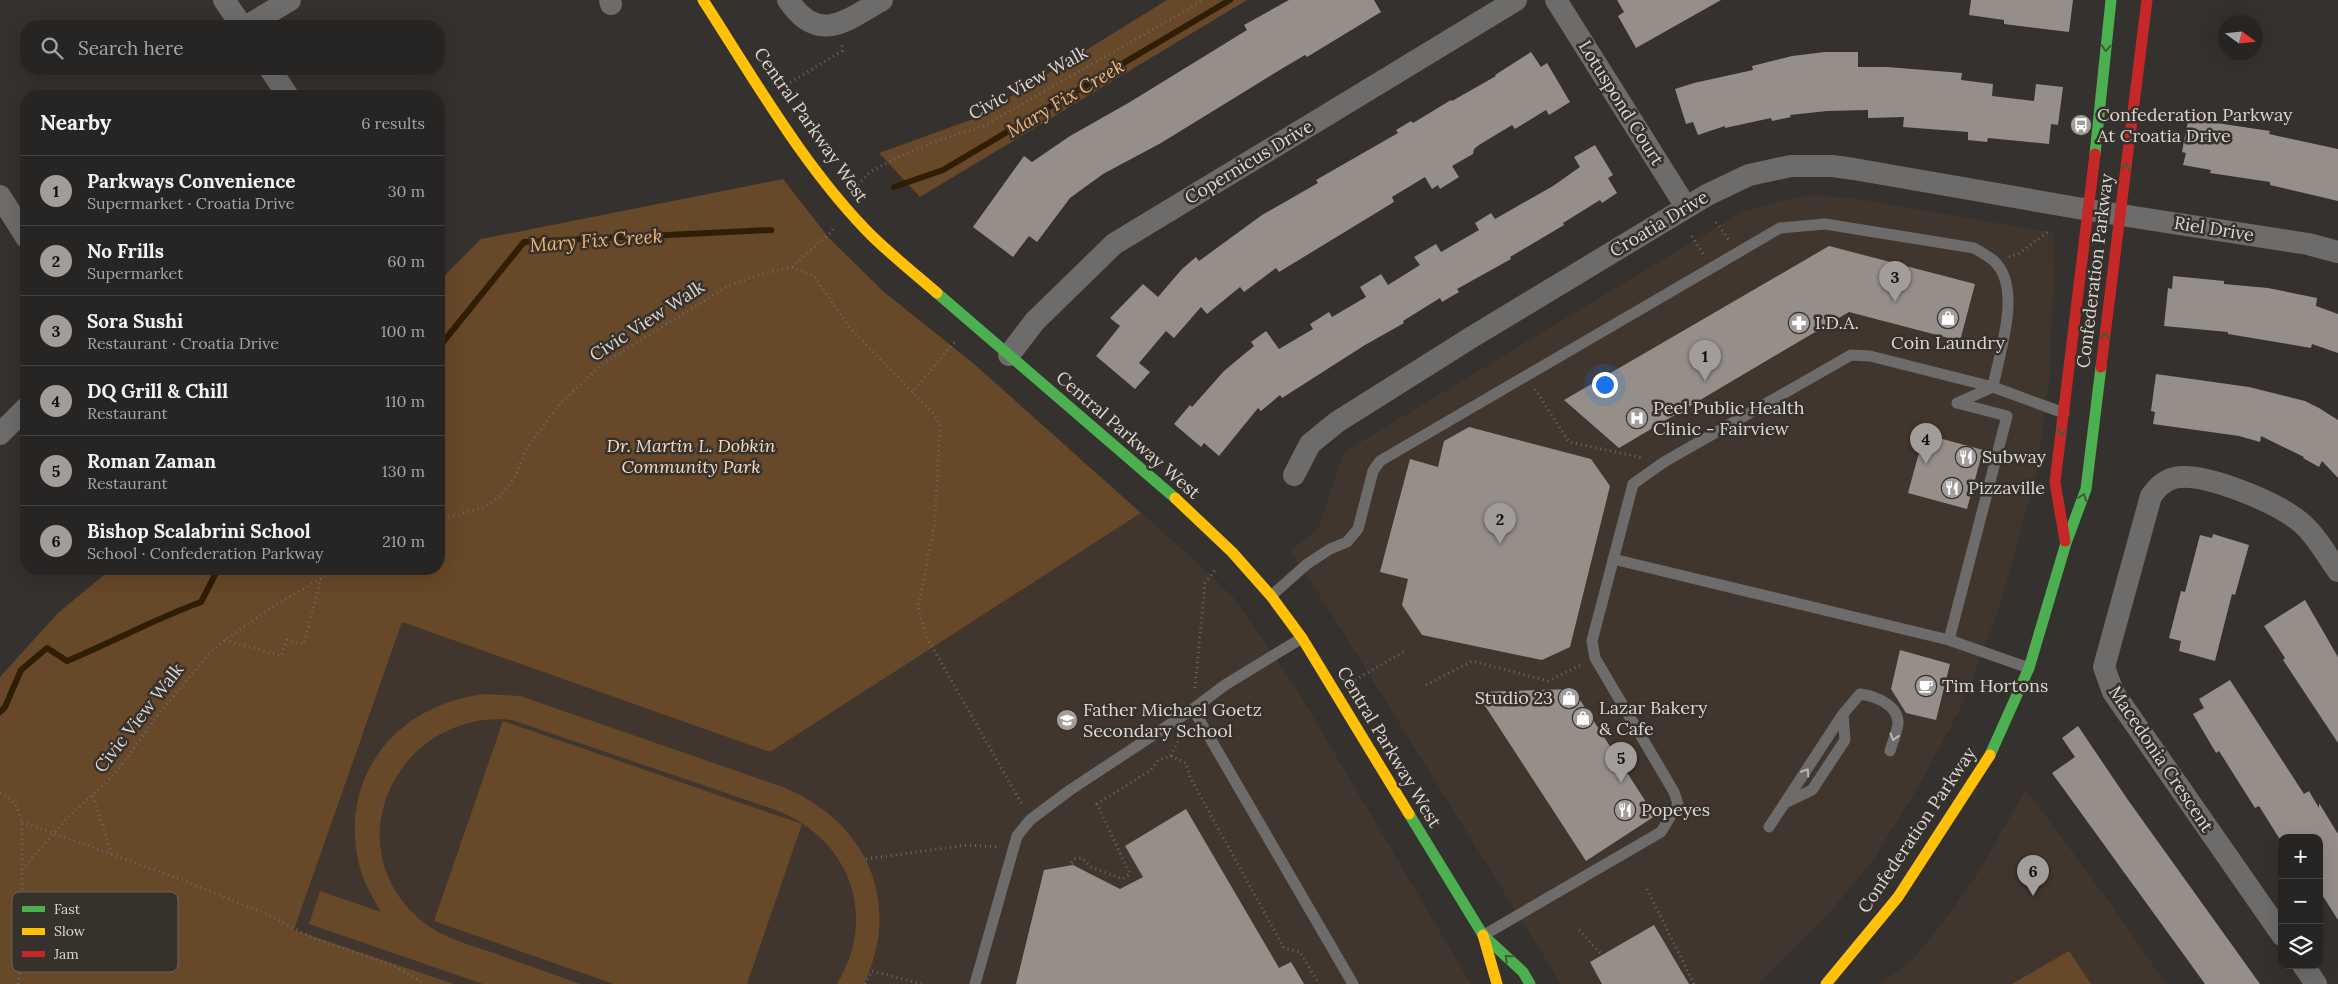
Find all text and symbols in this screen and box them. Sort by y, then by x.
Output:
north arrow [2218,15,2263,60]
search box [20,20,445,75]
icon: search [38,34,66,62]
text: Search here [78,36,184,60]
street label: Lotuspond Court [1574,36,1669,170]
street label: Civic View Walk [964,40,1092,125]
street label: Central Parkway West [749,43,874,207]
one-way arrow [2101,45,2112,53]
water label: Mary Fix Creek [1002,53,1128,143]
place label: Confederation Parkway At Croatia Drive [2096,103,2293,147]
text: Nearby [40,109,111,136]
text: 6 results [361,113,425,133]
bus stop icon: Confederation Parkway At Croatia Drive [2069,113,2093,137]
street label: Copernicus Drive [1180,114,1317,209]
one-way arrow [2120,162,2131,170]
text: Parkways Convenience [87,169,296,193]
street label: Confederation Parkway [2071,172,2118,369]
text: 1 [53,181,59,201]
text: 30 m [388,181,425,201]
street label: Croatia Drive [1605,185,1712,262]
text: Supermarket · Croatia Drive [87,193,294,213]
street label: Riel Drive [2172,211,2256,246]
water label: Mary Fix Creek [529,223,663,257]
text: No Frills [87,239,164,263]
text: 2 [52,251,60,271]
text: 60 m [387,251,425,271]
pin: 3 [1879,261,1911,302]
text: Supermarket [87,263,183,283]
street label: Civic View Walk [585,275,709,366]
shop icon: Coin Laundry [1936,306,1960,330]
text: Sora Sushi [87,309,183,333]
pharmacy icon: I.D.A. [1787,311,1811,335]
place label: I.D.A. [1815,311,1859,334]
text: 3 [52,321,60,341]
text: 100 m [381,321,425,341]
place label: Coin Laundry [1891,331,2005,354]
one-way arrow [2099,332,2110,340]
text: Restaurant · Croatia Drive [87,333,279,353]
pin: 1 [1689,340,1721,381]
street label: Central Parkway West [1051,366,1205,504]
your location [1592,372,1618,398]
text: DQ Grill & Chill [87,379,228,403]
text: 4 [52,391,60,411]
text: 110 m [385,391,425,411]
place label: Peel Public Health Clinic - Fairview [1653,396,1805,440]
text: Restaurant [87,403,168,423]
hospital icon: Peel Public Health Clinic - Fairview [1625,406,1649,430]
pin: 4 [1910,423,1942,464]
one-way arrow [2057,429,2068,437]
park label: Dr. Martin L. Dobkin Community Park [606,434,776,478]
restaurant icon: Subway [1954,445,1978,469]
place label: Subway [1982,445,2047,468]
text: Roman Zaman [87,449,216,473]
text: 5 [52,461,60,481]
text: 130 m [382,461,425,481]
text: Restaurant [87,473,168,493]
restaurant icon: Pizzaville [1940,476,1964,500]
place label: Pizzaville [1968,476,2045,499]
one-way arrow [2077,493,2087,502]
pin: 2 [1484,503,1516,544]
text: Bishop Scalabrini School [87,519,311,543]
text: 6 [51,531,61,551]
text: 210 m [382,531,425,551]
text: School · Confederation Parkway [87,543,324,563]
street label: Civic View Walk [89,658,189,777]
street label: Central Parkway West [1332,662,1447,832]
cafe icon: Tim Hortons [1914,674,1938,698]
place label: Tim Hortons [1942,674,2048,697]
street label: Macedonia Crescent [2104,681,2219,836]
place label: Studio 23 [1475,686,1553,709]
shop icon: Studio 23 [1557,686,1581,710]
place label: Lazar Bakery & Cafe [1599,696,1708,740]
place label: Father Michael Goetz Secondary School [1083,698,1262,742]
shop icon: Lazar Bakery & Cafe [1571,706,1595,730]
school or university icon: Father Michael Goetz Secondary School [1055,708,1079,732]
one-way arrow [1889,733,1899,741]
pin: 5 [1605,742,1637,783]
street label: Confederation Parkway [1852,742,1981,917]
one-way arrow [1799,768,1809,777]
restaurant icon: Popeyes [1613,798,1637,822]
place label: Popeyes [1641,798,1710,821]
map controls [2278,834,2323,969]
button: + [2278,834,2323,879]
pin: 6 [2017,855,2049,896]
button: − [2278,879,2323,924]
legend [12,892,178,972]
text: Fast [54,900,81,918]
text: Slow [54,922,86,940]
button: layers [2278,924,2323,969]
text: Jam [53,945,79,963]
one-way arrow [1505,955,1514,964]

